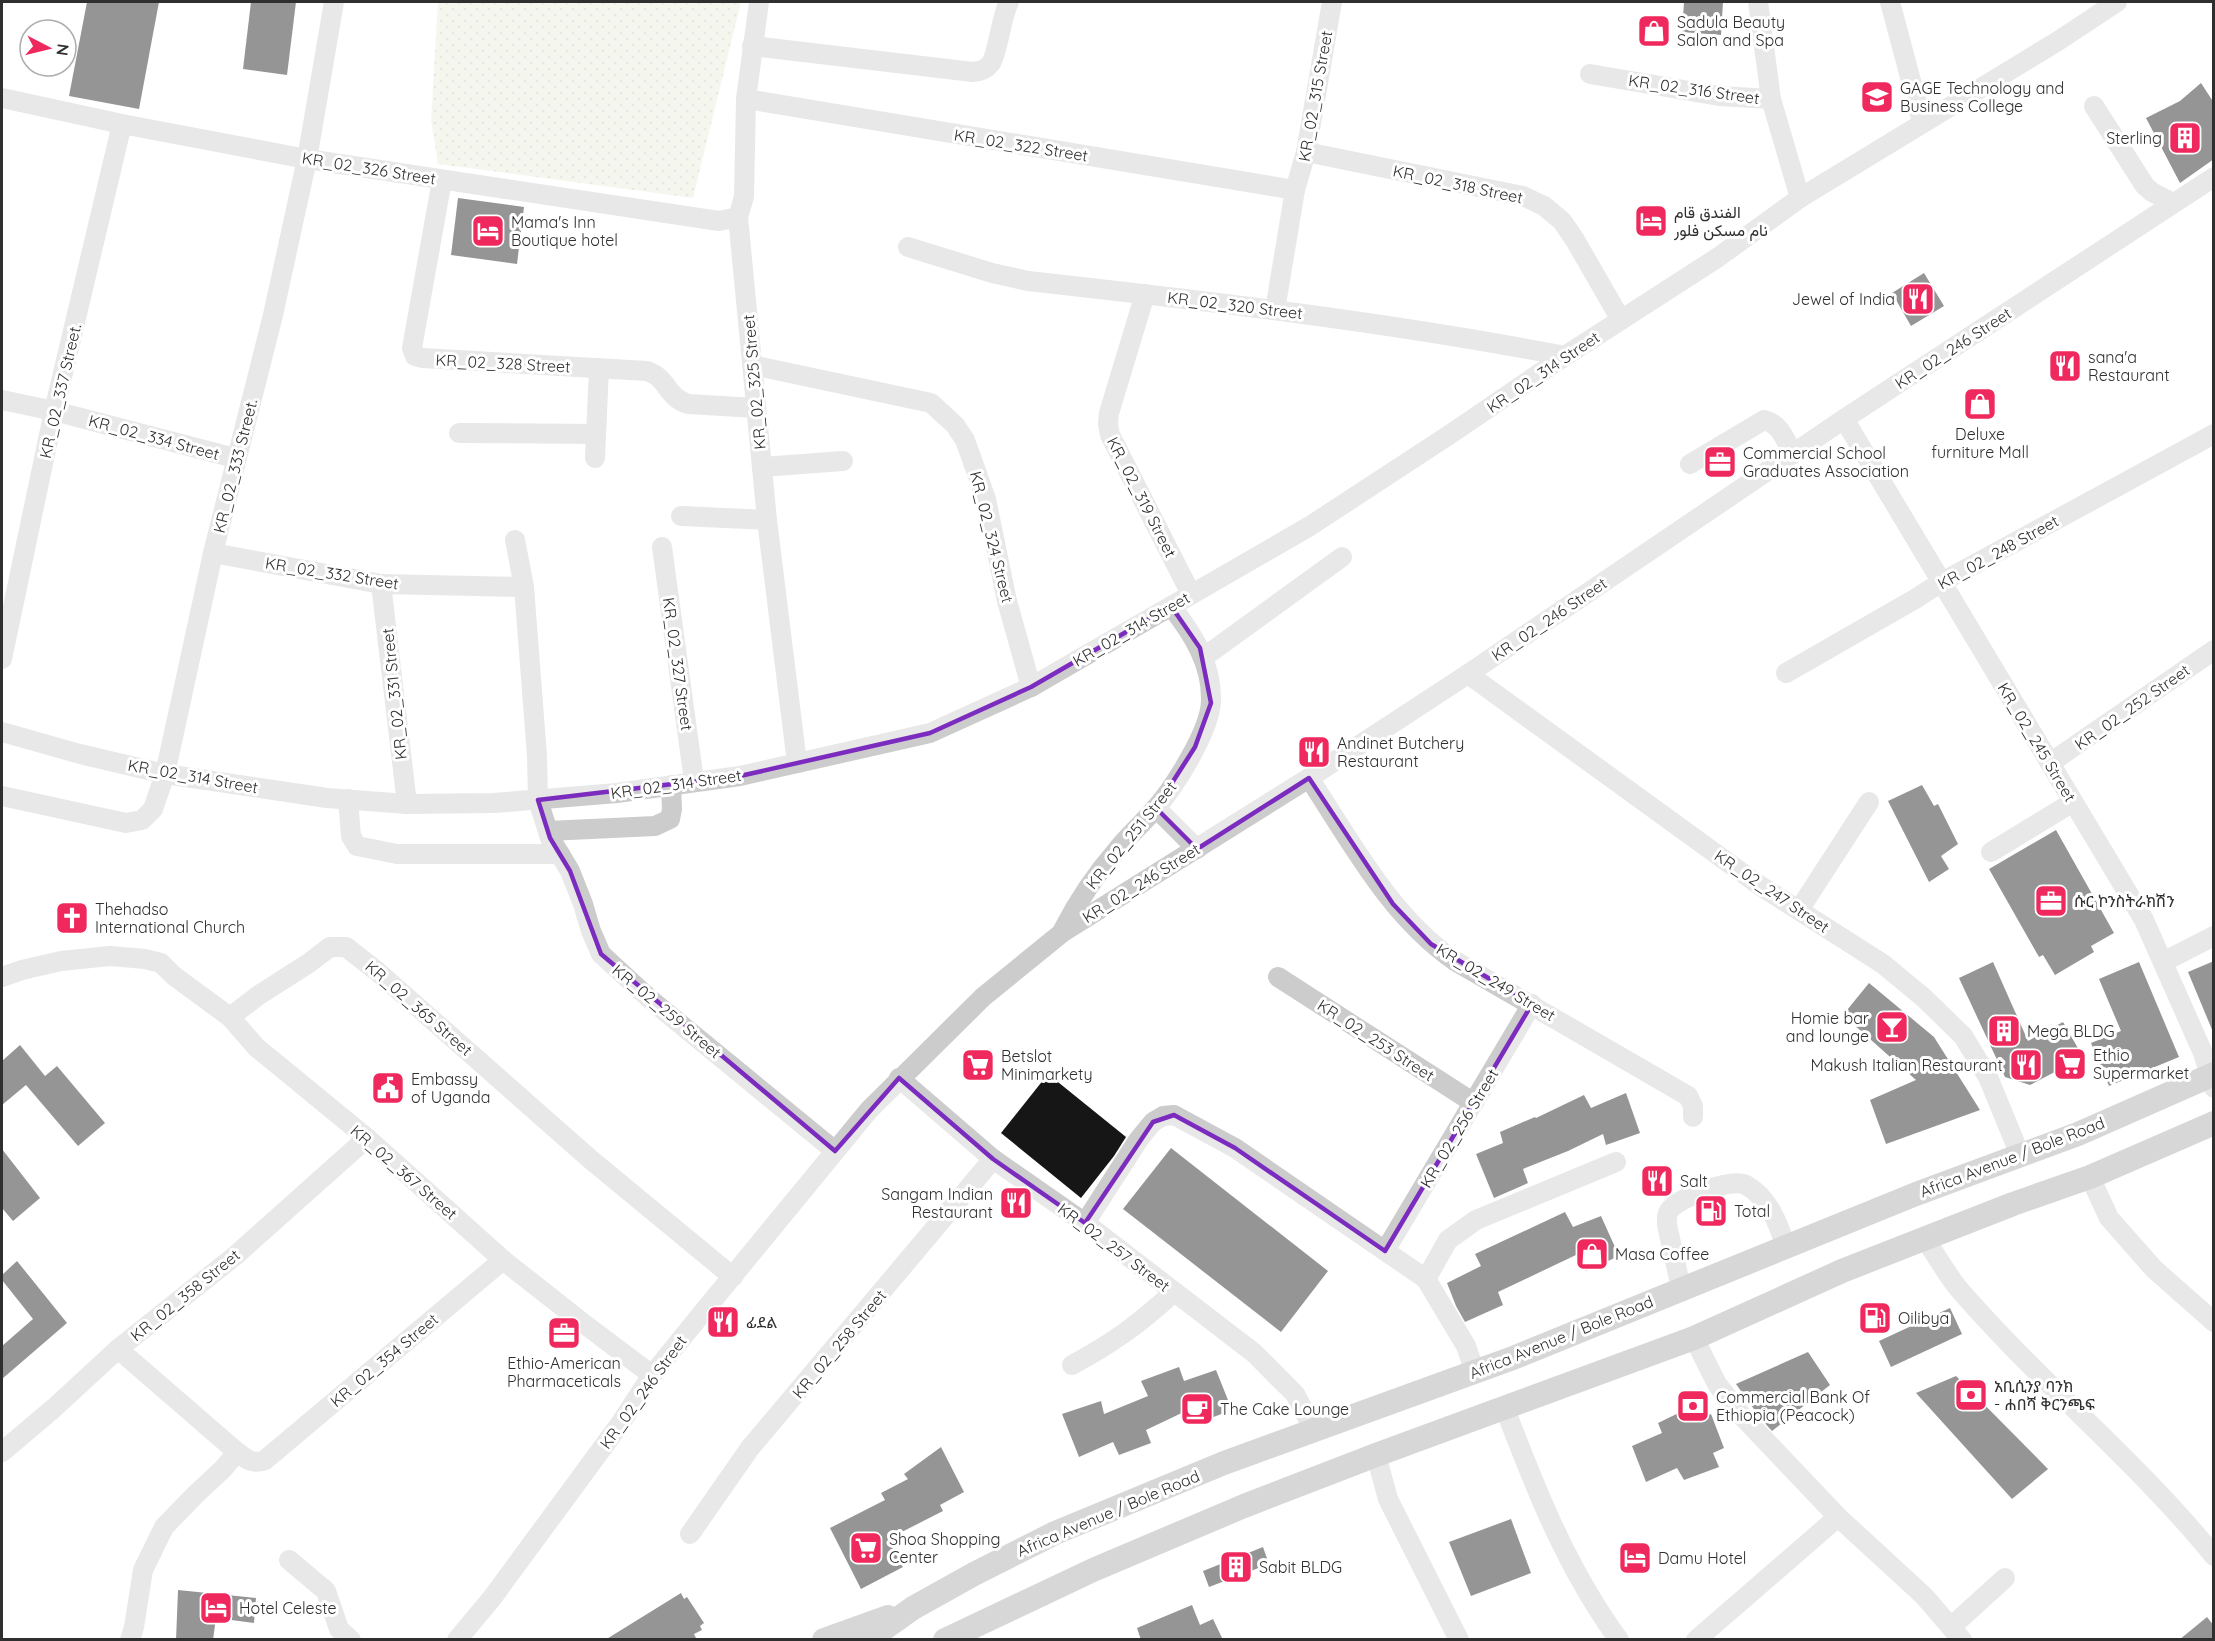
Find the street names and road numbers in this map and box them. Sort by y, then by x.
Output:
street label: KR_02_315 Street [1294,29,1336,163]
street label: KR_02_316 Street [1627,70,1761,108]
street label: KR_02_322 Street [953,125,1089,165]
street label: KR_02_326 Street [301,148,437,188]
street label: KR_02_318 Street [1391,160,1525,208]
street label: KR_02_320 Street [1166,287,1304,323]
street label: KR_02_246 Street [1891,303,2015,393]
street label: KR_02_325 Street [738,314,770,450]
street label: KR_02_337 Street. [35,322,85,460]
street label: KR_02_314 Street [1483,327,1603,417]
street label: KR_02_328 Street [435,349,571,377]
street label: KR_02_333 Street. [209,397,261,535]
street label: KR_02_334 Street [86,410,222,464]
street label: KR_02_319 Street [1103,433,1181,561]
street label: KR_02_324 Street [966,469,1018,605]
street label: KR_02_248 Street [1934,511,2062,593]
street label: KR_02_332 Street [264,553,400,593]
street label: KR_02_246 Street [1487,573,1611,665]
street label: KR_02_314 Street [1069,587,1193,671]
street label: KR_02_327 Street [659,596,697,732]
street label: KR_02_331 Street [377,627,411,761]
street label: KR_02_252 Street [2071,660,2193,754]
street label: KR_02_245 Street [1994,679,2080,805]
street label: KR_02_314 Street [126,755,260,797]
street label: KR_02_314 Street [609,765,743,803]
street label: KR_02_251 Street [1081,777,1181,893]
street label: KR_02_246 Street [1078,839,1204,927]
street label: KR_02_247 Street [1711,845,1833,937]
street label: KR_02_249 Street [1433,939,1559,1025]
street label: KR_02_365 Street [361,956,477,1060]
street label: KR_02_259 Street [609,960,725,1062]
street label: KR_02_253 Street [1314,995,1438,1085]
street label: KR_02_256 Street [1416,1065,1502,1191]
street label: Africa Avenue / Bole Road [1917,1112,2107,1202]
street label: KR_02_367 Street [347,1120,461,1224]
street label: KR_02_257 Street [1054,1198,1174,1296]
street label: KR_02_358 Street [126,1245,244,1345]
street label: KR_02_258 Street [788,1286,890,1402]
street label: Africa Avenue / Bole Road [1466,1291,1656,1383]
street label: KR_02_354 Street [326,1309,442,1411]
street label: KR_02_246 Street [595,1332,691,1452]
street label: Africa Avenue / Bole Road [1014,1465,1202,1561]

